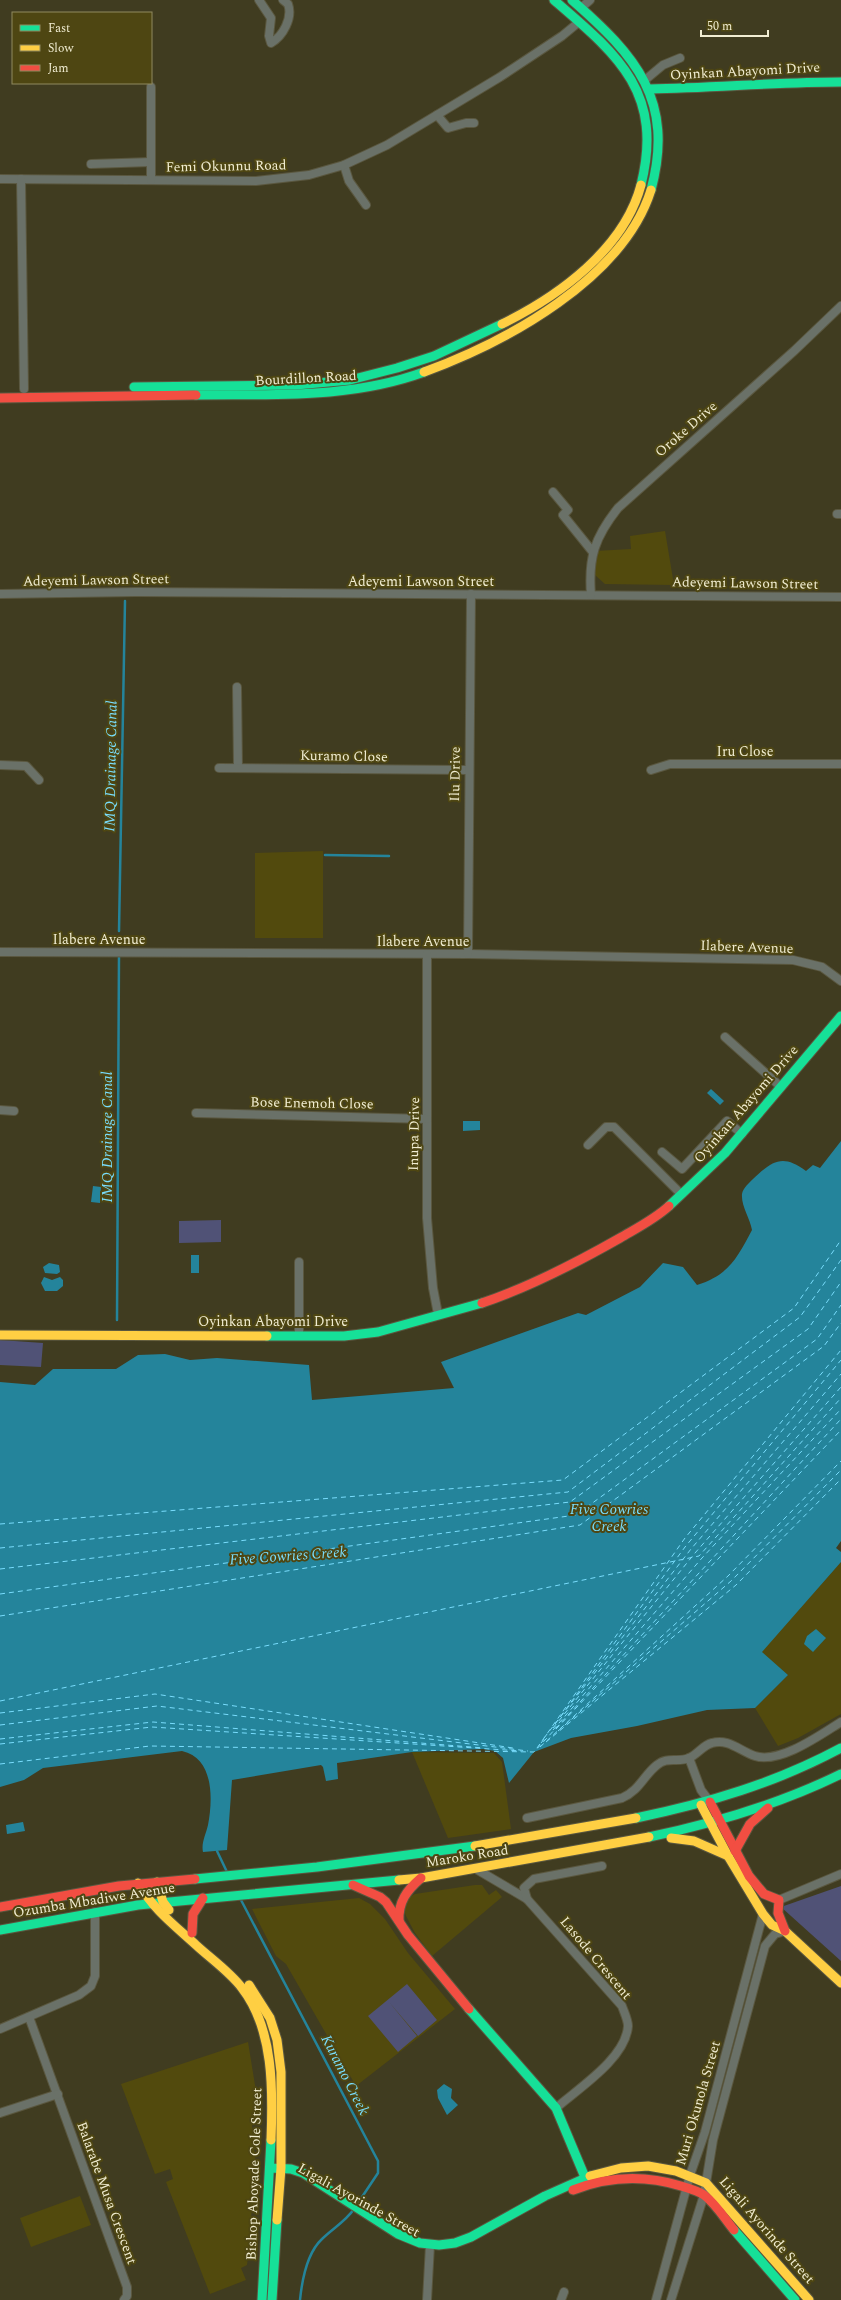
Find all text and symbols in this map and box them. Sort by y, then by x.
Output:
legend [12,12,152,84]
scale bar [701,12,768,38]
text: 50 m [707,17,732,36]
text: Fast [48,19,70,38]
text: Slow [48,39,74,58]
street label: Oyinkan Abayomi Drive [669,57,821,85]
text: Jam [48,59,69,78]
street label: Femi Okunnu Road [165,154,287,178]
street label: Bourdillon Road [255,365,357,391]
street label: Oroke Drive [650,396,722,462]
street label: Adeyemi Lawson Street [23,568,169,592]
street label: Adeyemi Lawson Street [348,571,494,592]
street label: Adeyemi Lawson Street [672,571,818,595]
water label: IMQ Drainage Canal [98,700,124,832]
street label: Iru Close [716,741,774,762]
street label: Kuramo Close [300,745,388,767]
street label: Ilu Drive [444,746,466,802]
street label: Ilabere Avenue [52,929,146,950]
street label: Ilabere Avenue [376,931,470,952]
street label: Ilabere Avenue [700,935,794,959]
street label: Oyinkan Abayomi Drive [689,1040,803,1168]
water label: IMQ Drainage Canal [96,1071,119,1203]
street label: Bose Enemoh Close [250,1091,374,1115]
street label: Inupa Drive [403,1097,425,1171]
street label: Oyinkan Abayomi Drive [198,1311,348,1332]
water label: Five Cowries Creek [570,1498,649,1538]
water label: Five Cowries Creek [229,1540,347,1572]
street label: Maroko Road [424,1839,510,1873]
street label: Ozumba Mbadiwe Avenue [12,1877,177,1923]
street label: Lasode Crescent [555,1912,637,2004]
water label: Kuramo Creek [315,2031,375,2119]
street label: Muri Okunola Street [670,2038,726,2168]
street label: Bishop Aboyade Cole Street [240,2087,268,2261]
street label: Balarabe Musa Crescent [71,2119,143,2267]
street label: Ligali Ayorinde Street [294,2158,424,2242]
street label: Ligali Ayorinde Street [714,2172,820,2288]

